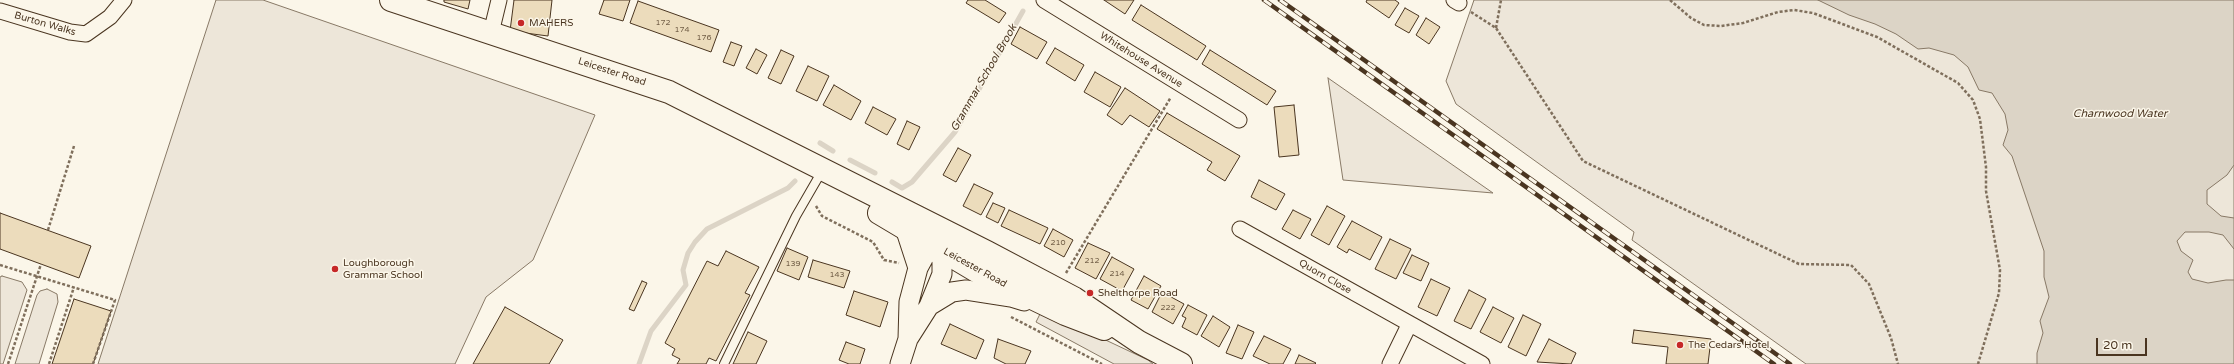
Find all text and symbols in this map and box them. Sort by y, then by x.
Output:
street label: Burton Walks [13,10,77,38]
place label: MAHERS [529,17,573,29]
marker: MAHERS [516,18,526,28]
house number: 172 [655,18,671,28]
water label: Grammar School Brook [948,22,1020,134]
house number: 174 [674,25,690,35]
street label: Whitehouse Avenue [1097,30,1185,90]
house number: 176 [696,33,712,43]
street label: Leicester Road [577,55,647,89]
water label: Charnwood Water [2073,107,2167,121]
house number: 210 [1050,238,1066,248]
street label: Leicester Road [941,246,1009,290]
house number: 212 [1084,256,1100,266]
place label: Loughborough Grammar School [343,257,423,280]
street label: Quorn Close [1297,257,1353,297]
house number: 139 [785,259,801,269]
marker: Loughborough Grammar School [330,264,340,274]
house number: 214 [1109,269,1125,279]
house number: 143 [829,270,845,280]
place label: Shelthorpe Road [1098,287,1178,299]
marker: Shelthorpe Road [1085,288,1095,298]
house number: 222 [1160,303,1176,313]
scale bar [2098,330,2149,356]
text: 20 m [2103,338,2132,352]
place label: The Cedars Hotel [1688,339,1769,351]
marker: The Cedars Hotel [1675,340,1685,350]

